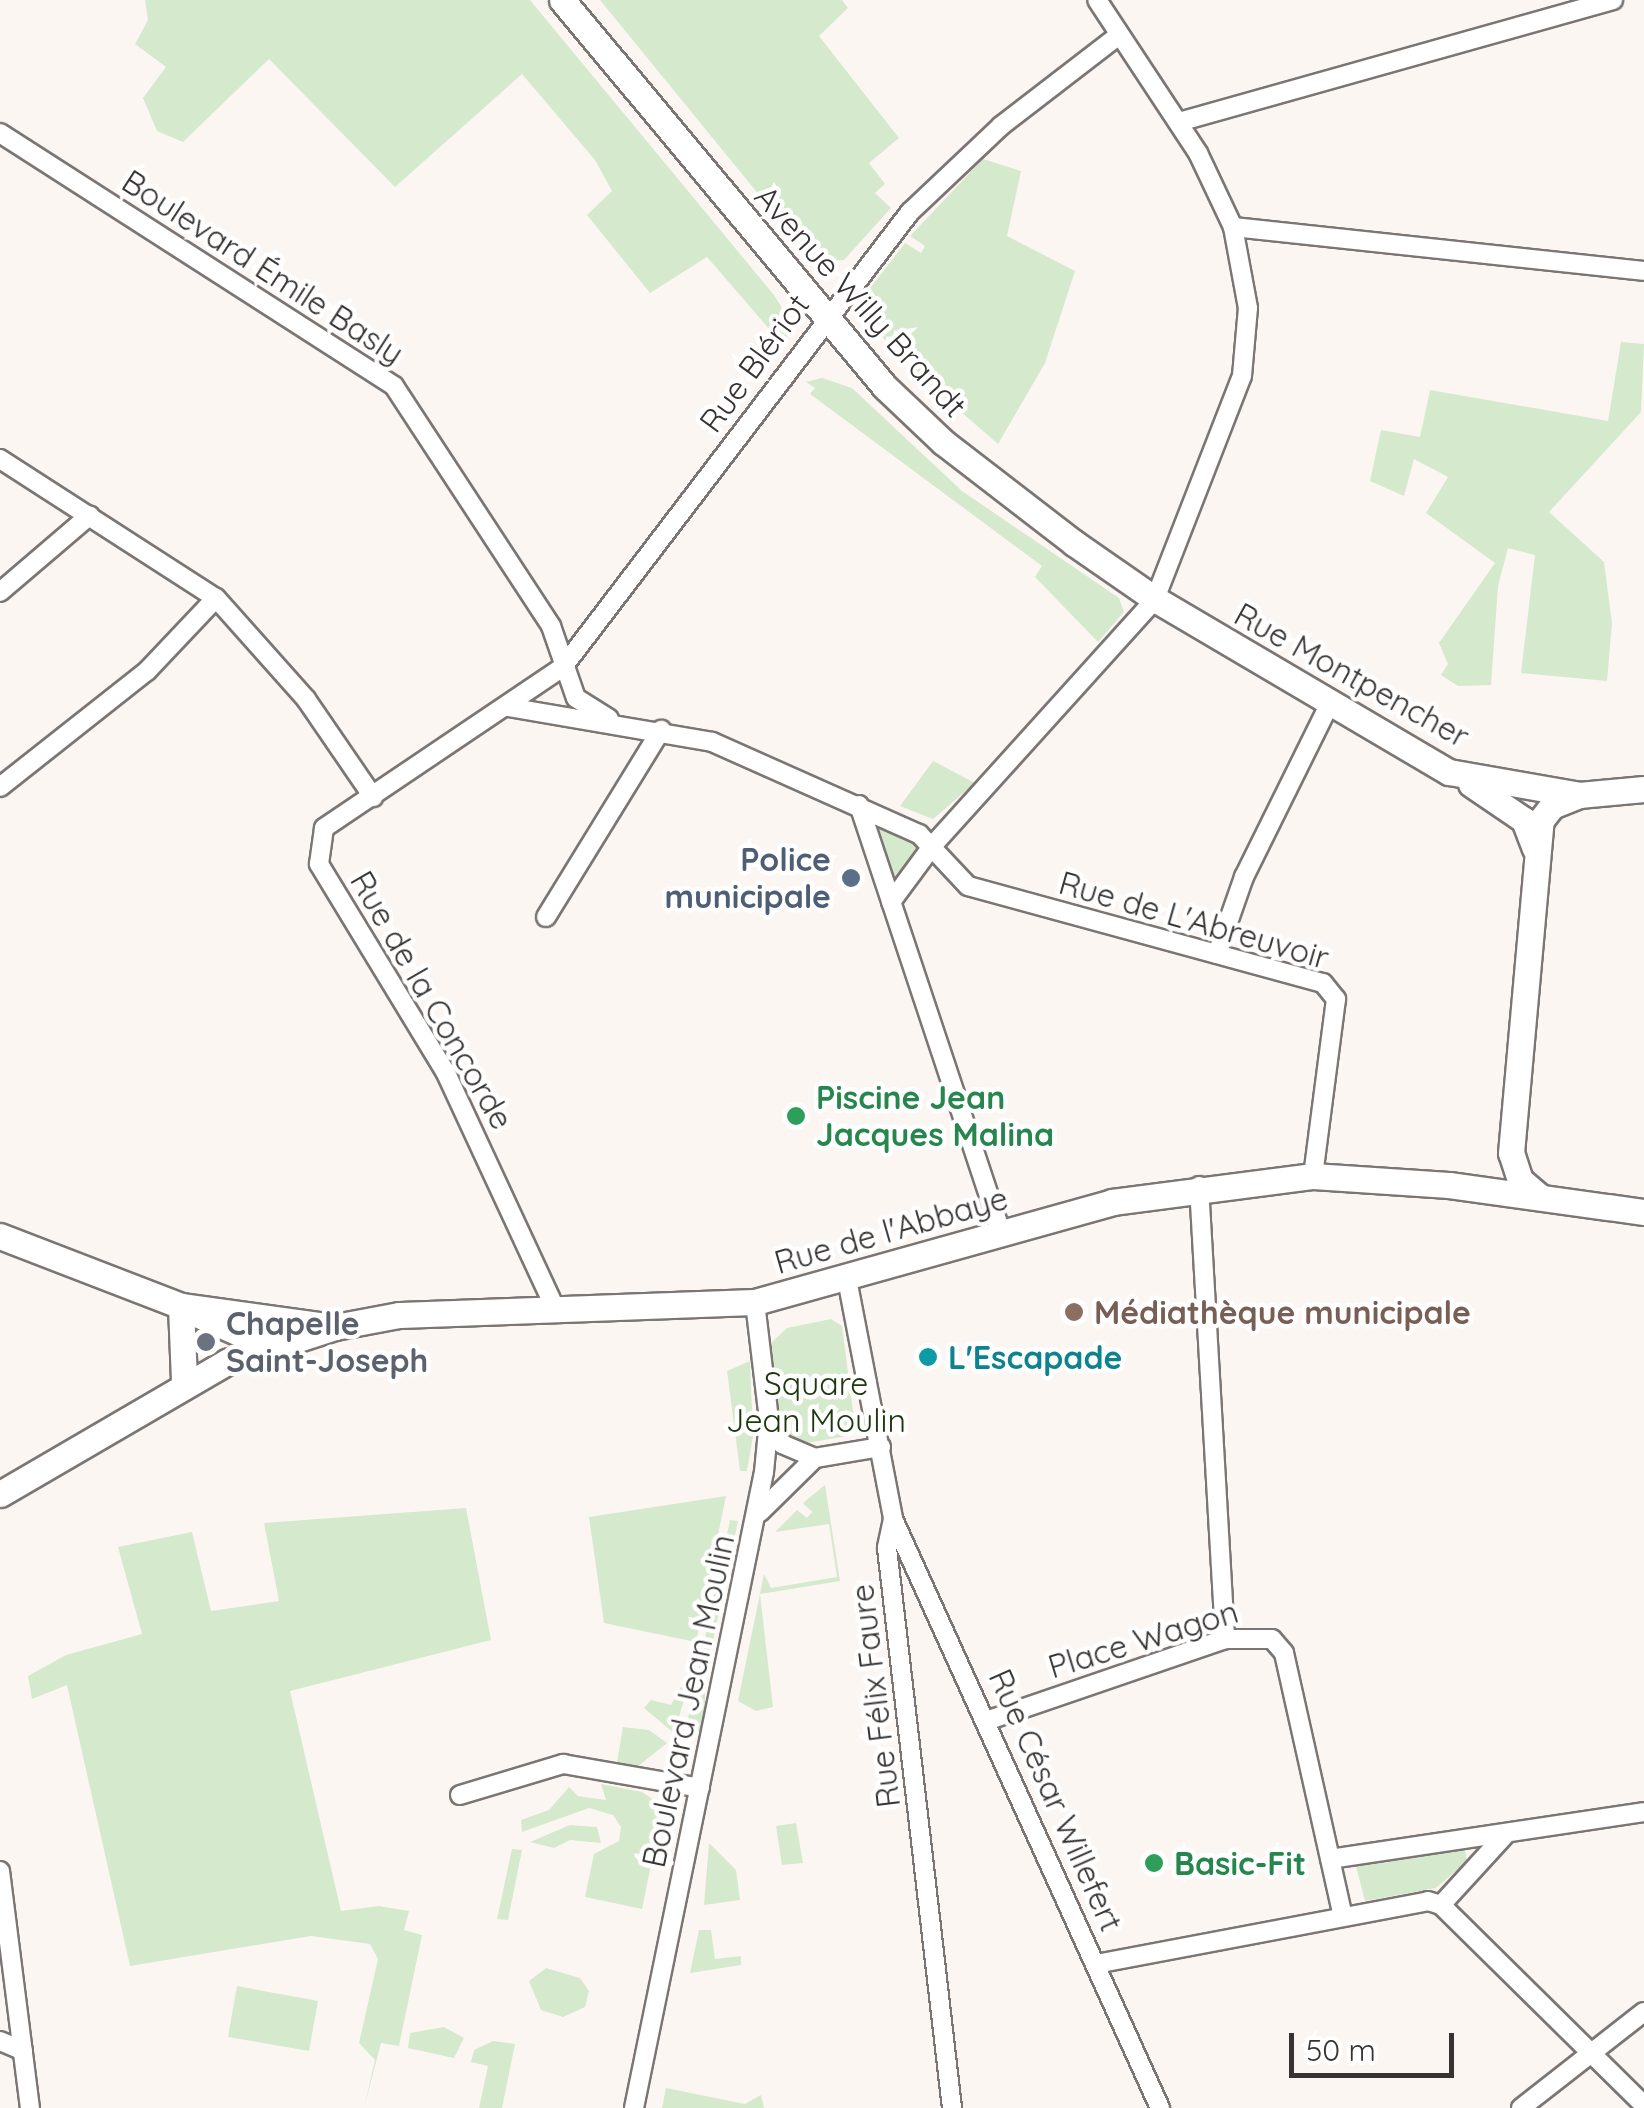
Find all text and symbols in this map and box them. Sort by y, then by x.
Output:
street label: Boulevard Émile Basly [115,162,411,372]
street label: Avenue Willy Brandt [747,177,975,425]
street label: Rue Blériot [691,286,817,440]
street label: Rue Montpencher [1228,595,1476,755]
place label: Police municipale [665,841,831,916]
street label: Rue de L'Abreuvoir [1055,863,1333,977]
street label: Rue de la Concorde [342,864,522,1136]
marker: Police municipale [840,867,862,889]
place label: Piscine Jean Jacques Malina [816,1079,1054,1154]
marker: Piscine Jean Jacques Malina [785,1105,807,1127]
street label: Rue de l'Abbaye [770,1178,1012,1282]
place label: Médiathèque municipale [1094,1293,1471,1331]
marker: Médiathèque municipale [1063,1301,1085,1323]
place label: Chapelle Saint-Joseph [226,1305,428,1380]
marker: Chapelle Saint-Joseph [195,1331,217,1353]
place label: L'Escapade [948,1338,1122,1376]
marker: L'Escapade [917,1346,939,1368]
park label: Square Jean Moulin [726,1365,906,1440]
street label: Boulevard Jean Moulin [634,1531,742,1871]
street label: Rue Félix Faure [842,1582,908,1810]
street label: Place Wagon [1043,1592,1243,1686]
street label: Rue César Willefert [981,1663,1131,1937]
place label: Basic-Fit [1174,1844,1306,1882]
marker: Basic-Fit [1143,1852,1165,1874]
scale bar [1294,2013,1459,2075]
text: 50 m [1306,2031,1376,2069]

